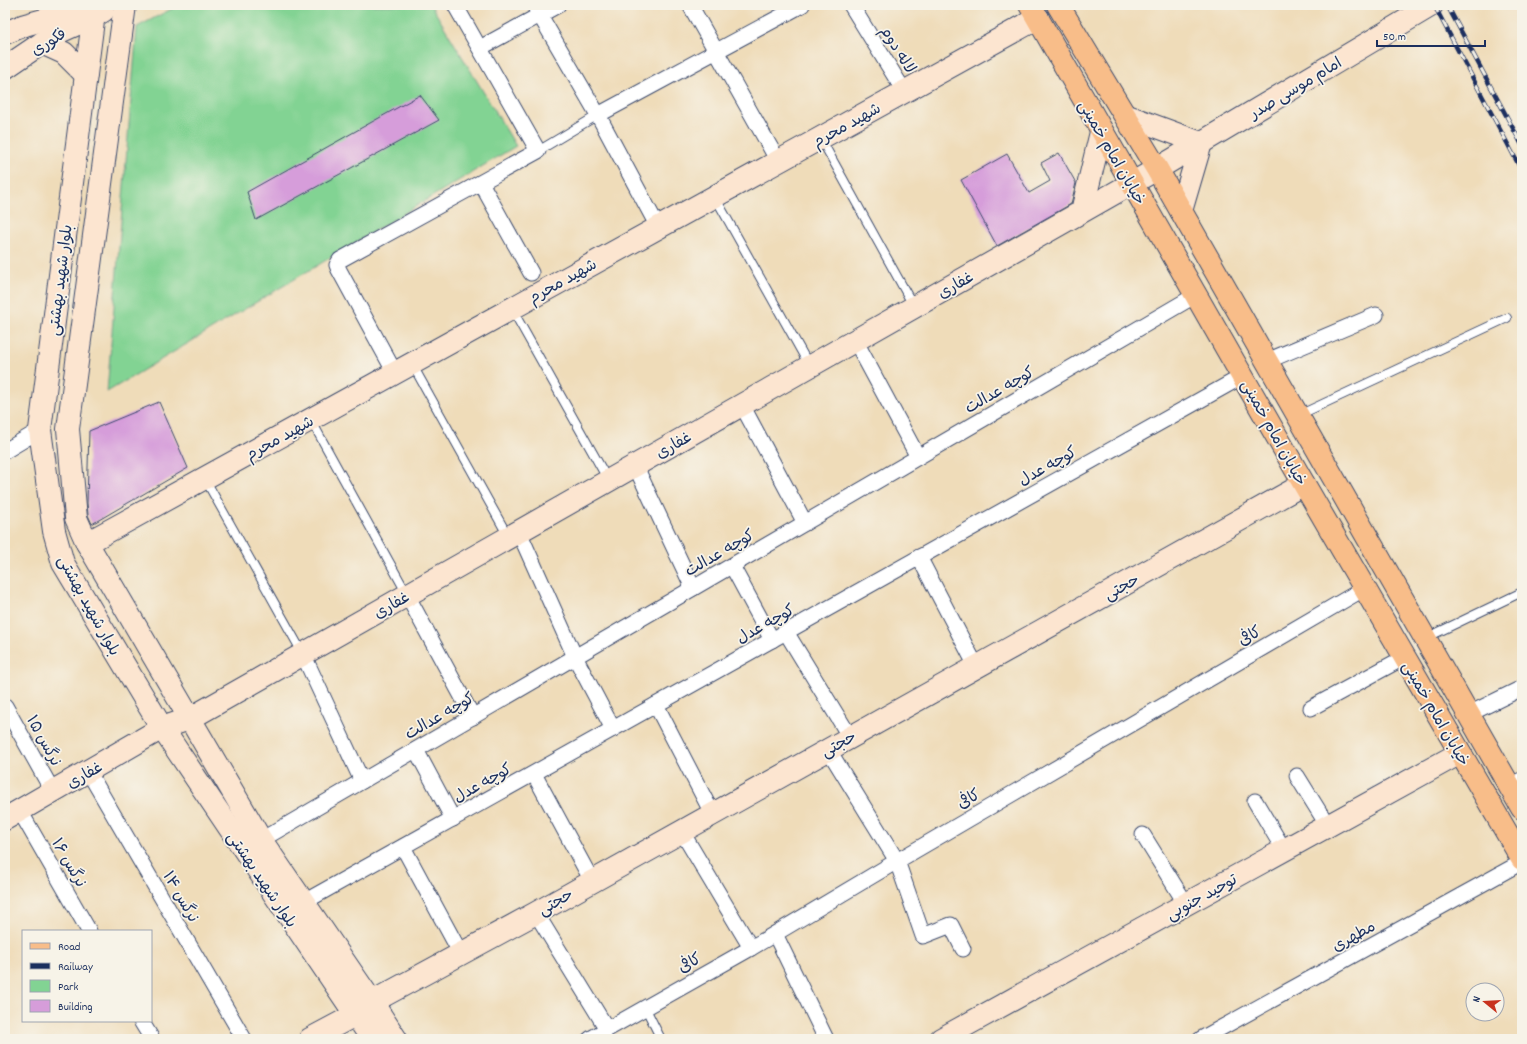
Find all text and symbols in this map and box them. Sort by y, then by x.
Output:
street label: لاله دوم [873,22,920,79]
scale bar [1377,22,1485,48]
street label: فکوری [27,23,71,63]
text: 50 m [1383,29,1406,46]
street label: امام موسی صدر [1244,52,1347,127]
street label: خیابان امام خمینی [1071,96,1150,210]
street label: شهید محرم [809,98,886,155]
street label: بلوار شهید بهشتی [43,223,80,337]
street label: شهید محرم [525,254,602,311]
street label: غفاری [934,267,979,306]
street label: کوچه عدالت [961,362,1040,421]
street label: خیابان امام خمینی [1234,376,1311,490]
street label: شهید محرم [242,411,319,468]
street label: غفاری [652,427,697,466]
street label: کوچه عدل [1015,442,1082,493]
street label: کوچه عدالت [681,525,760,584]
street label: بلوار شهید بهشتی [51,552,125,661]
street label: حجتی [1100,569,1144,607]
street label: غفاری [370,587,415,626]
street label: کوچه عدل [733,600,800,651]
street label: کافی [1234,621,1266,653]
street label: خیابان امام خمینی [1395,657,1474,771]
street label: کوچه عدالت [401,688,480,747]
street label: نرگس ۱۵ [19,712,66,771]
street label: حجتی [817,726,861,764]
street label: غفاری [63,757,108,796]
street label: کوچه عدل [450,759,517,810]
street label: کافی [953,784,985,816]
street label: بلوار شهید بهشتی [220,828,302,933]
street label: نرگس ۱۶ [44,834,91,892]
street label: نرگس ۱۴ [156,867,204,927]
street label: توحید جنوبی [1162,869,1242,927]
street label: حجتی [534,884,578,922]
street label: مطهری [1328,916,1380,959]
legend [22,930,152,1022]
text: Road [58,939,80,956]
street label: کافی [674,948,706,980]
text: Railway [58,959,94,976]
text: Park [58,979,79,996]
north arrow [1465,982,1505,1022]
text: N [1469,994,1486,1005]
text: Building [58,999,93,1016]

